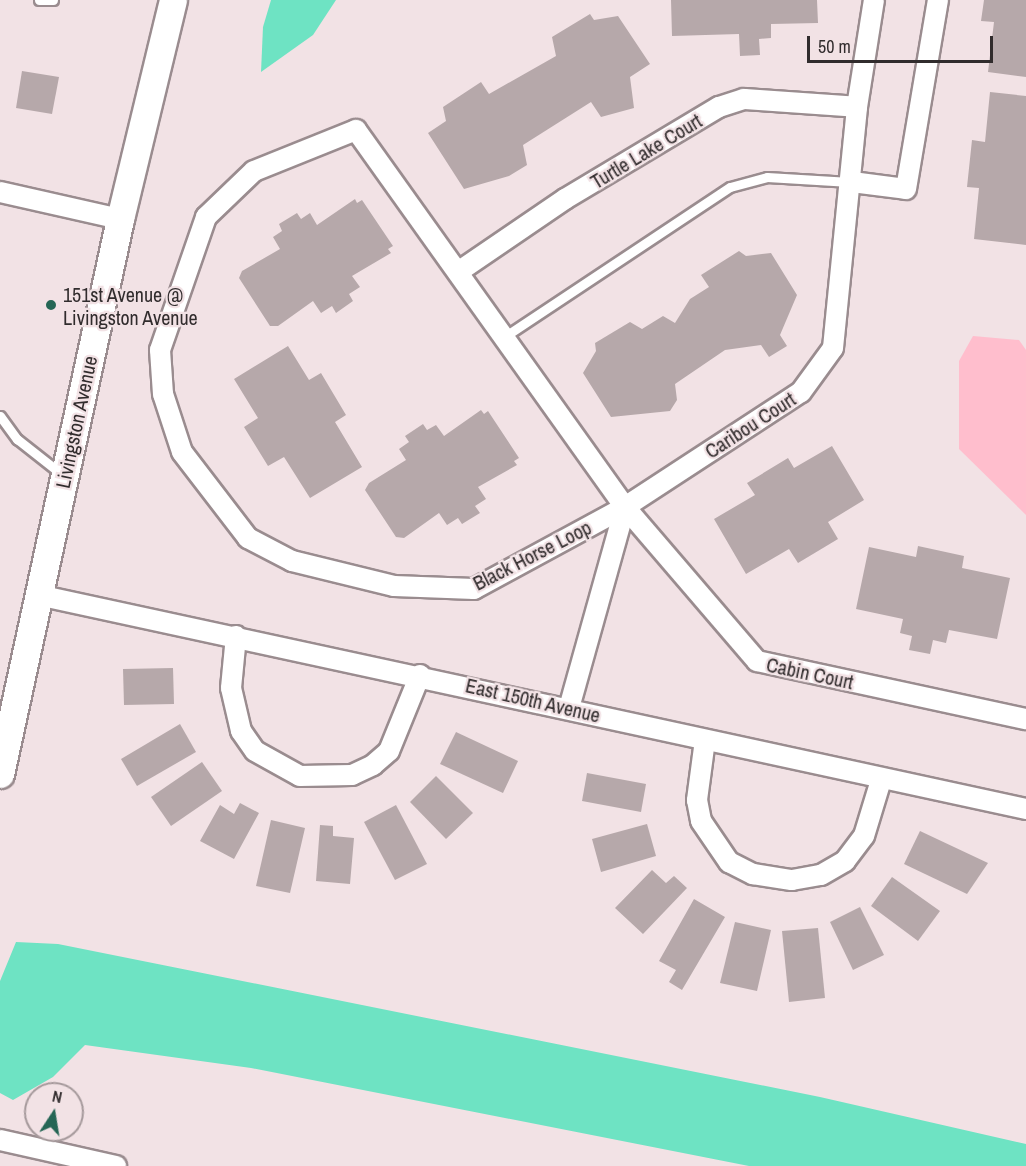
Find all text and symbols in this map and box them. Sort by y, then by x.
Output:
scale bar [810,24,996,62]
text: 50 m [818,34,851,59]
street label: Turtle Lake Court [586,108,706,194]
place label: 151st Avenue @ Livingston Avenue [63,282,199,329]
marker: 151st Avenue @ Livingston Avenue [44,298,58,312]
street label: Livingston Avenue [50,353,102,491]
street label: Caribou Court [700,387,800,463]
street label: Black Horse Loop [469,515,595,595]
street label: Cabin Court [764,652,856,694]
street label: East 150th Avenue [463,673,603,727]
north arrow [24,1082,84,1142]
text: N [50,1085,64,1108]

